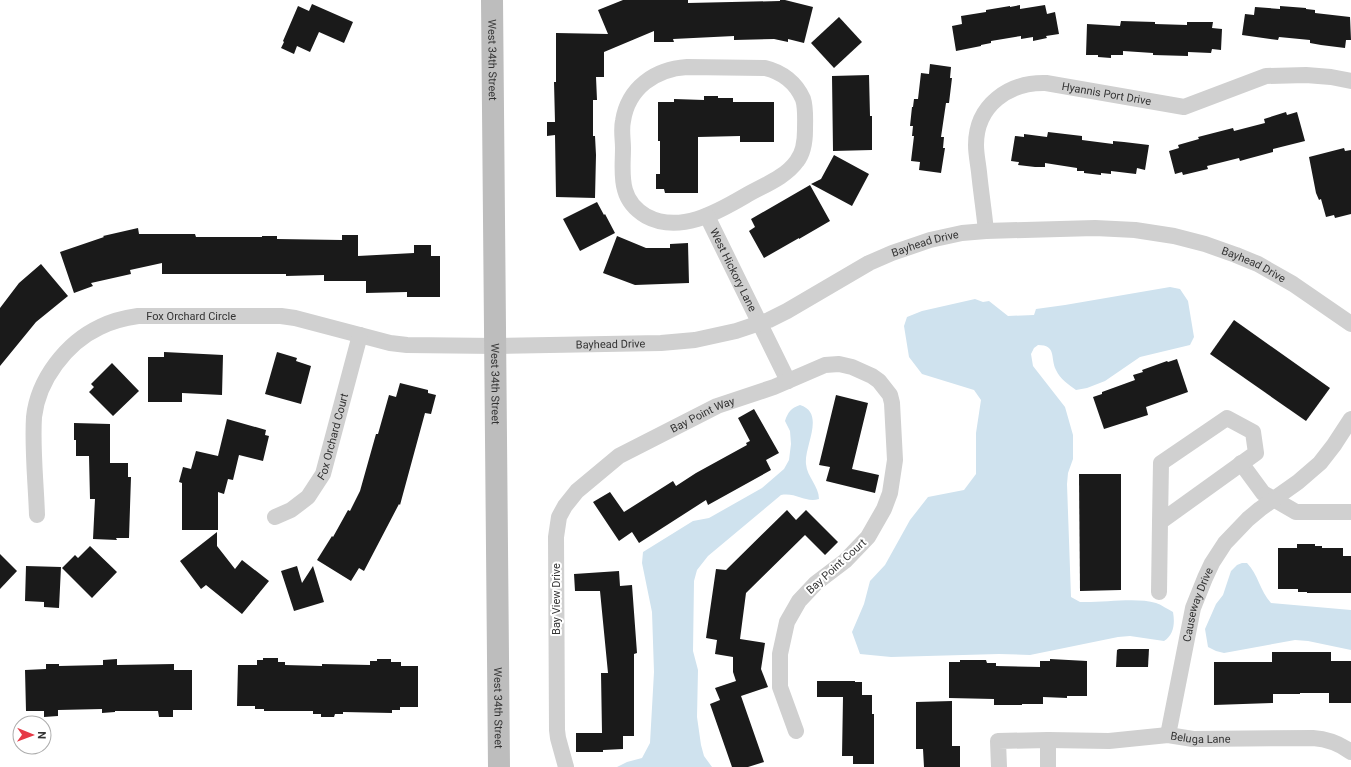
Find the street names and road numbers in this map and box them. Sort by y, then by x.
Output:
street label: West 34th Street [485,19,499,101]
street label: Hyannis Port Drive [1061,80,1152,108]
street label: West Hickory Lane [707,226,759,314]
street label: Bayhead Drive [890,228,960,260]
street label: Bayhead Drive [1220,244,1288,286]
street label: Fox Orchard Circle [146,310,236,323]
street label: Bayhead Drive [576,337,646,352]
street label: West 34th Street [488,343,502,425]
street label: Fox Orchard Court [315,392,351,483]
street label: Bay Point Way [668,394,737,436]
street label: Bay Point Court [804,536,869,597]
street label: Bay View Drive [550,563,563,635]
street label: Causeway Drive [1180,565,1216,643]
street label: West 34th Street [491,667,505,749]
street label: Beluga Lane [1169,729,1231,746]

